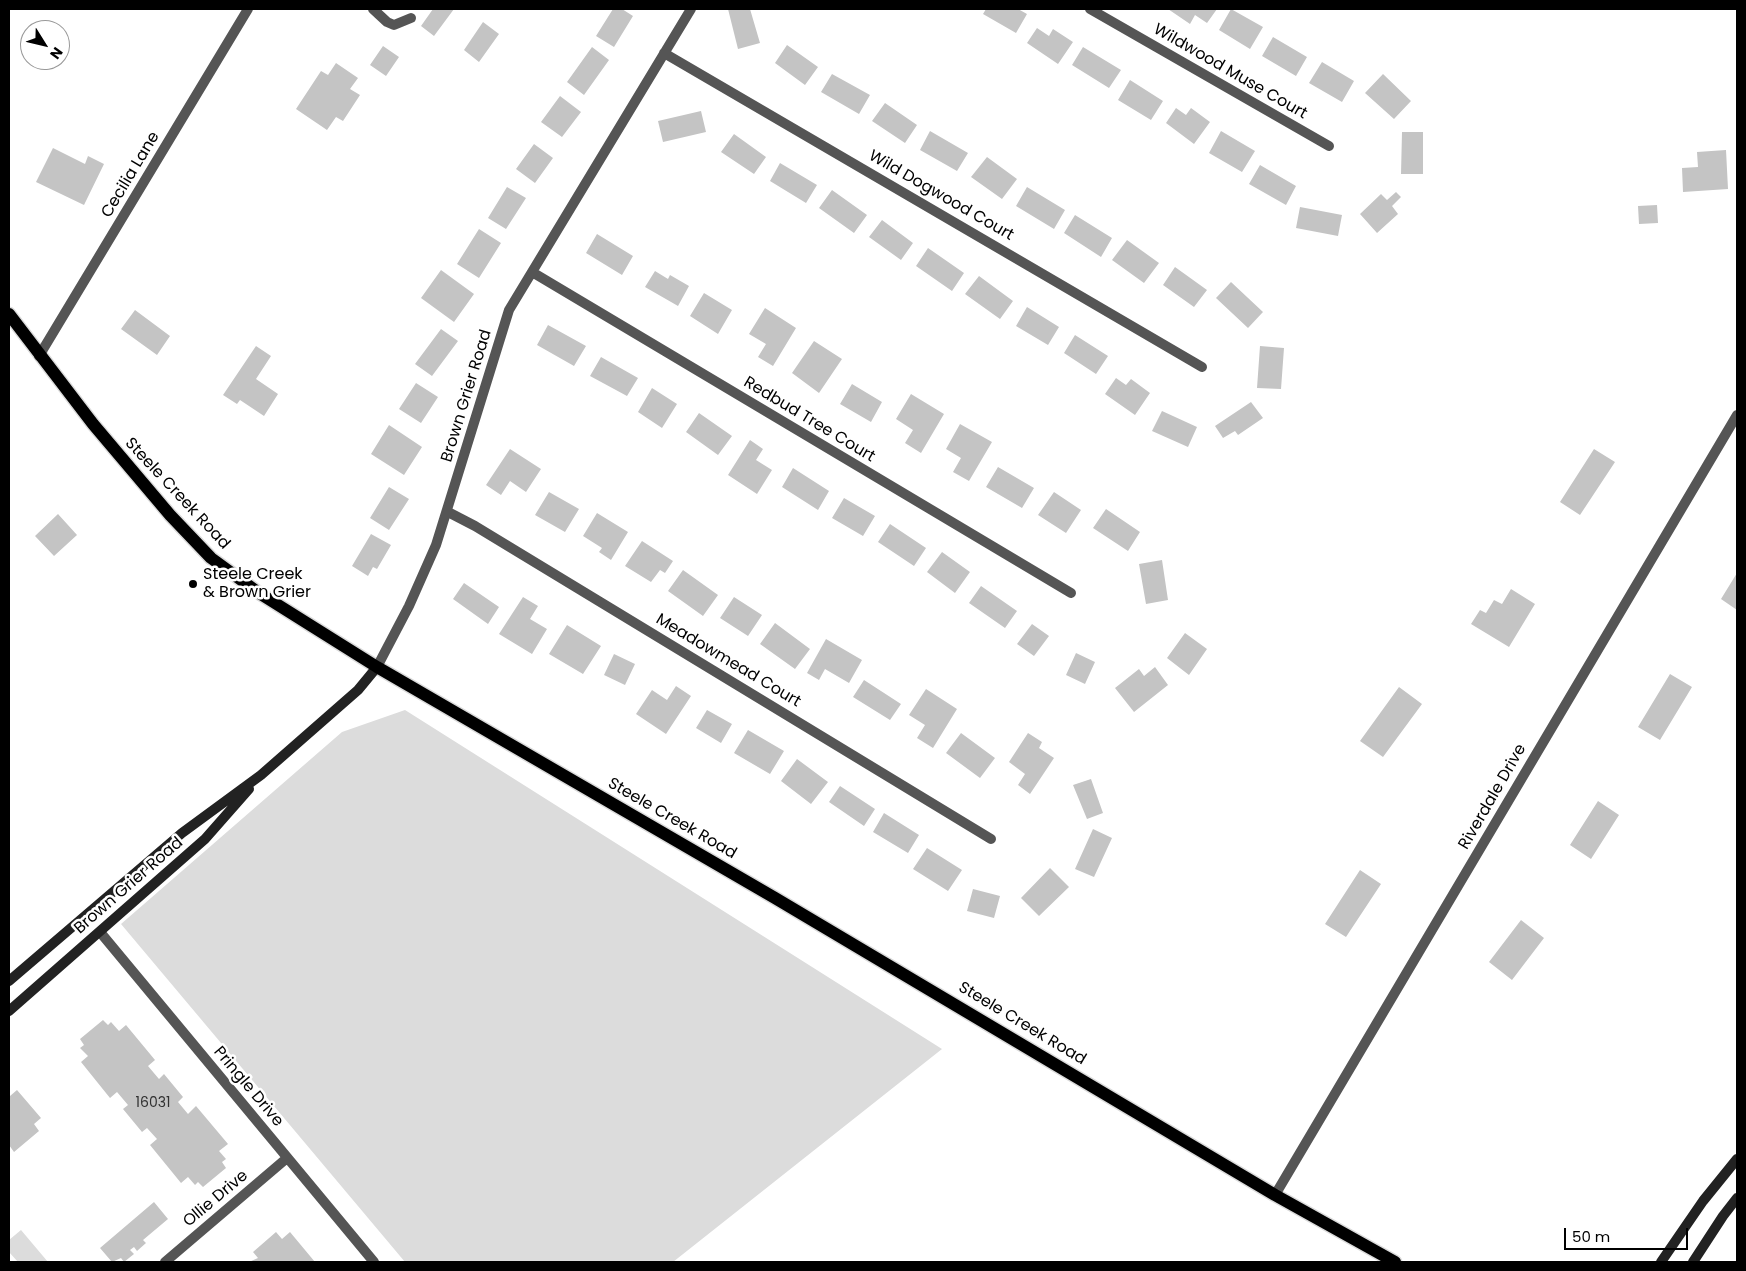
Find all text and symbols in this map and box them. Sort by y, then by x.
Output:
north arrow [20,20,70,70]
street label: Wildwood Muse Court [1150,20,1310,124]
text: N [45,43,68,63]
street label: Cecilia Lane [98,129,164,221]
street label: Wild Dogwood Court [865,147,1017,245]
street label: Brown Grier Road [438,327,496,465]
street label: Redbud Tree Court [740,373,878,467]
street label: Steele Creek Road [120,434,234,554]
place label: Steele Creek & Brown Grier [203,565,311,603]
marker: Steele Creek & Brown Grier [187,578,199,590]
street label: Meadowmead Court [652,610,804,712]
street label: Riverdale Drive [1455,741,1531,853]
street label: Steele Creek Road [604,774,740,864]
street label: Brown Grier Road [71,834,187,938]
street label: Steele Creek Road [955,978,1089,1070]
street label: Pringle Drive [209,1043,287,1131]
house number: 16031 [136,1095,170,1111]
street label: Ollie Drive [180,1166,252,1232]
scale bar [1566,1218,1690,1250]
text: 50 m [1572,1226,1610,1247]

